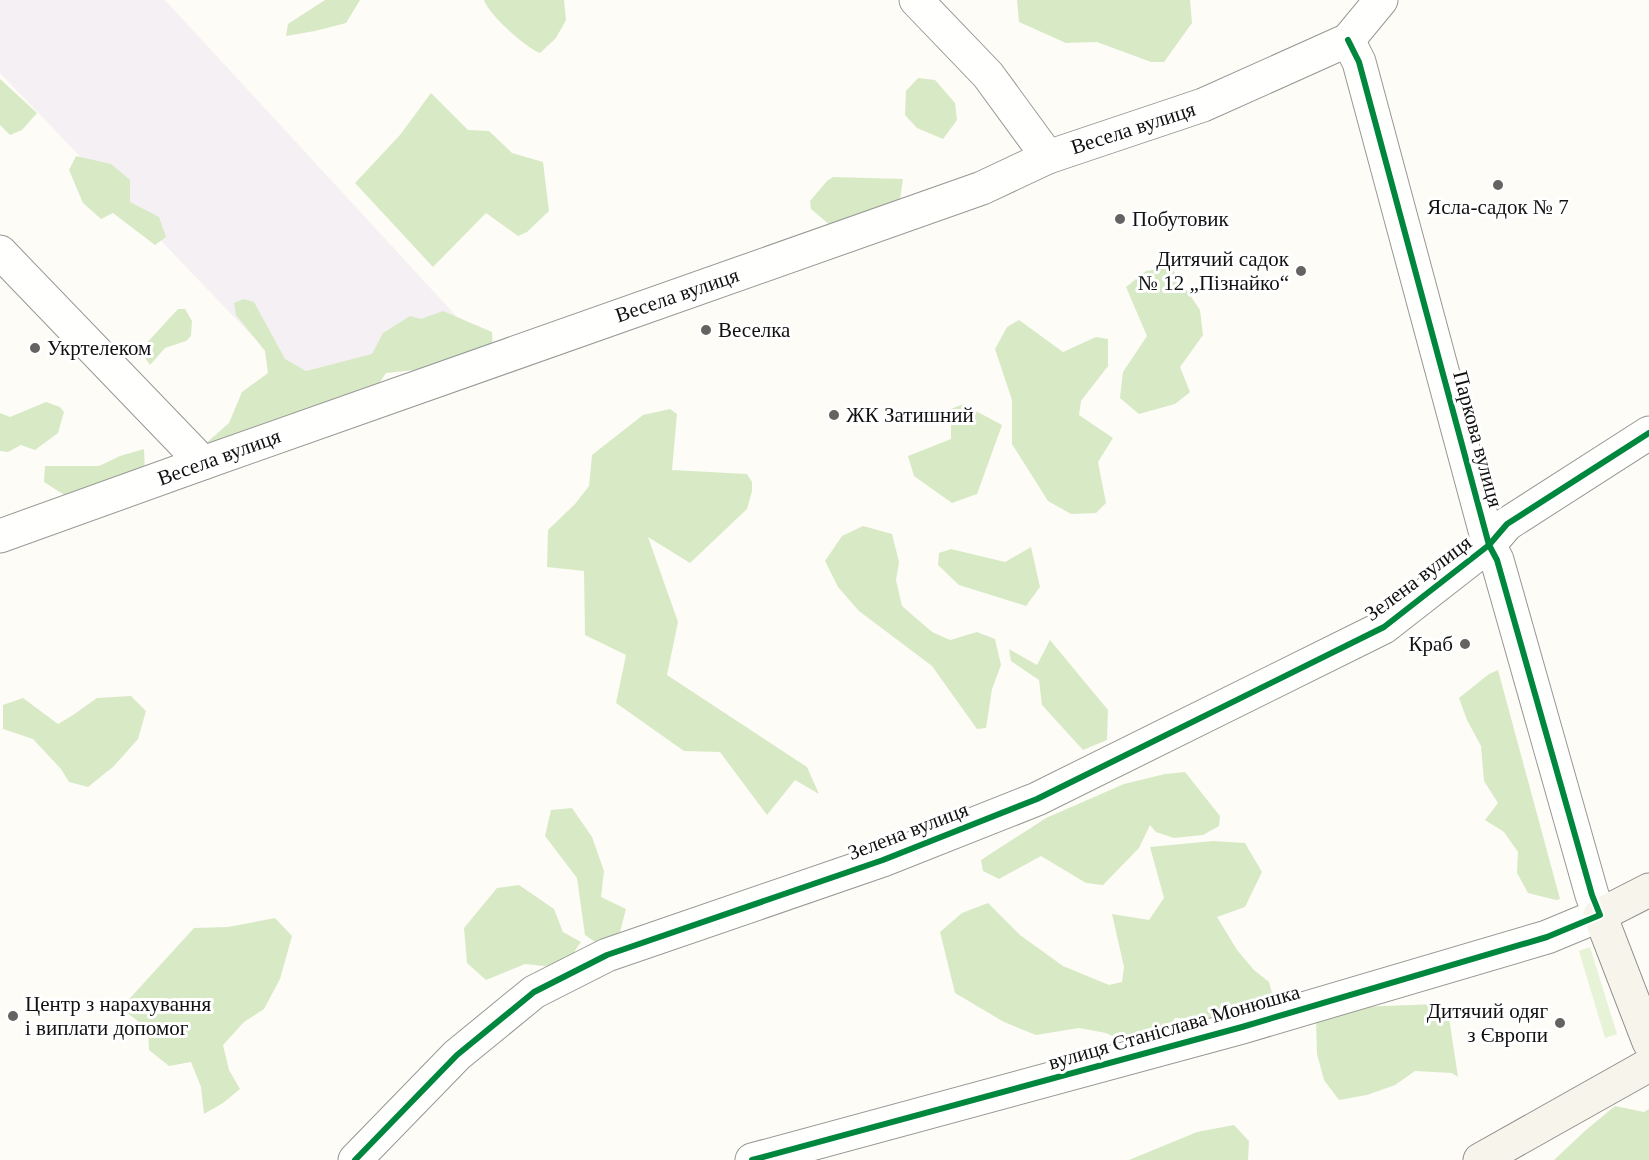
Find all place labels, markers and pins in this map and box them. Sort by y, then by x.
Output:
marker: Ясла-садок № 7 [1491,178,1505,192]
place label: Ясла-садок № 7 [1427,195,1569,219]
place label: Побутовик [1132,207,1230,231]
marker: Побутовик [1113,212,1127,226]
place label: Дитячий садок № 12 „Пізнайко“ [1138,247,1290,295]
marker: Дитячий садок № 12 „Пізнайко“ [1294,264,1308,278]
place label: Веселка [718,318,791,342]
marker: Веселка [699,323,713,337]
place label: Укртелеком [47,336,151,360]
marker: Укртелеком [28,341,42,355]
place label: ЖК Затишний [846,403,974,427]
marker: ЖК Затишний [827,408,841,422]
place label: Краб [1408,632,1453,656]
marker: Краб [1458,637,1472,651]
place label: Центр з нарахування і виплати допомог [25,992,211,1040]
place label: Дитячий одяг з Європи [1427,999,1548,1047]
marker: Центр з нарахування і виплати допомог [6,1009,20,1023]
marker: Дитячий одяг з Європи [1553,1016,1567,1030]

